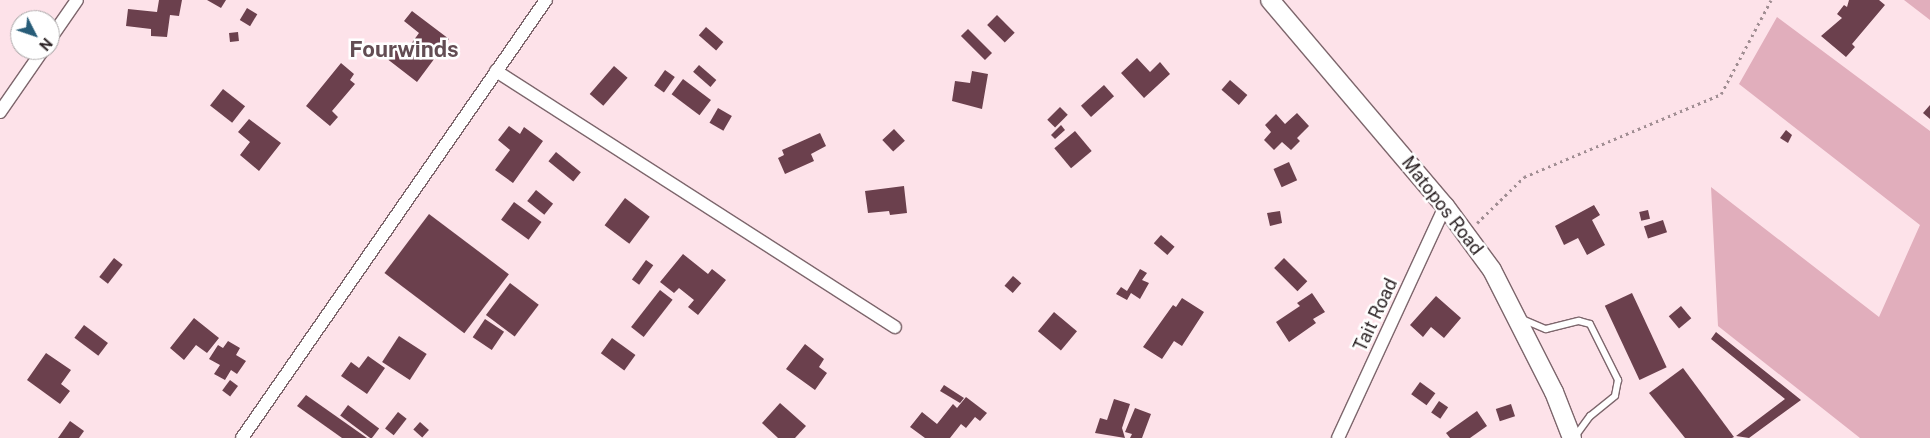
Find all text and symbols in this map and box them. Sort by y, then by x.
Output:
north arrow [10,10,60,60]
text: N [36,35,55,54]
district label: Fourwinds [349,37,459,63]
street label: Matopos Road [1397,152,1487,260]
street label: Tait Road [1350,275,1402,355]

